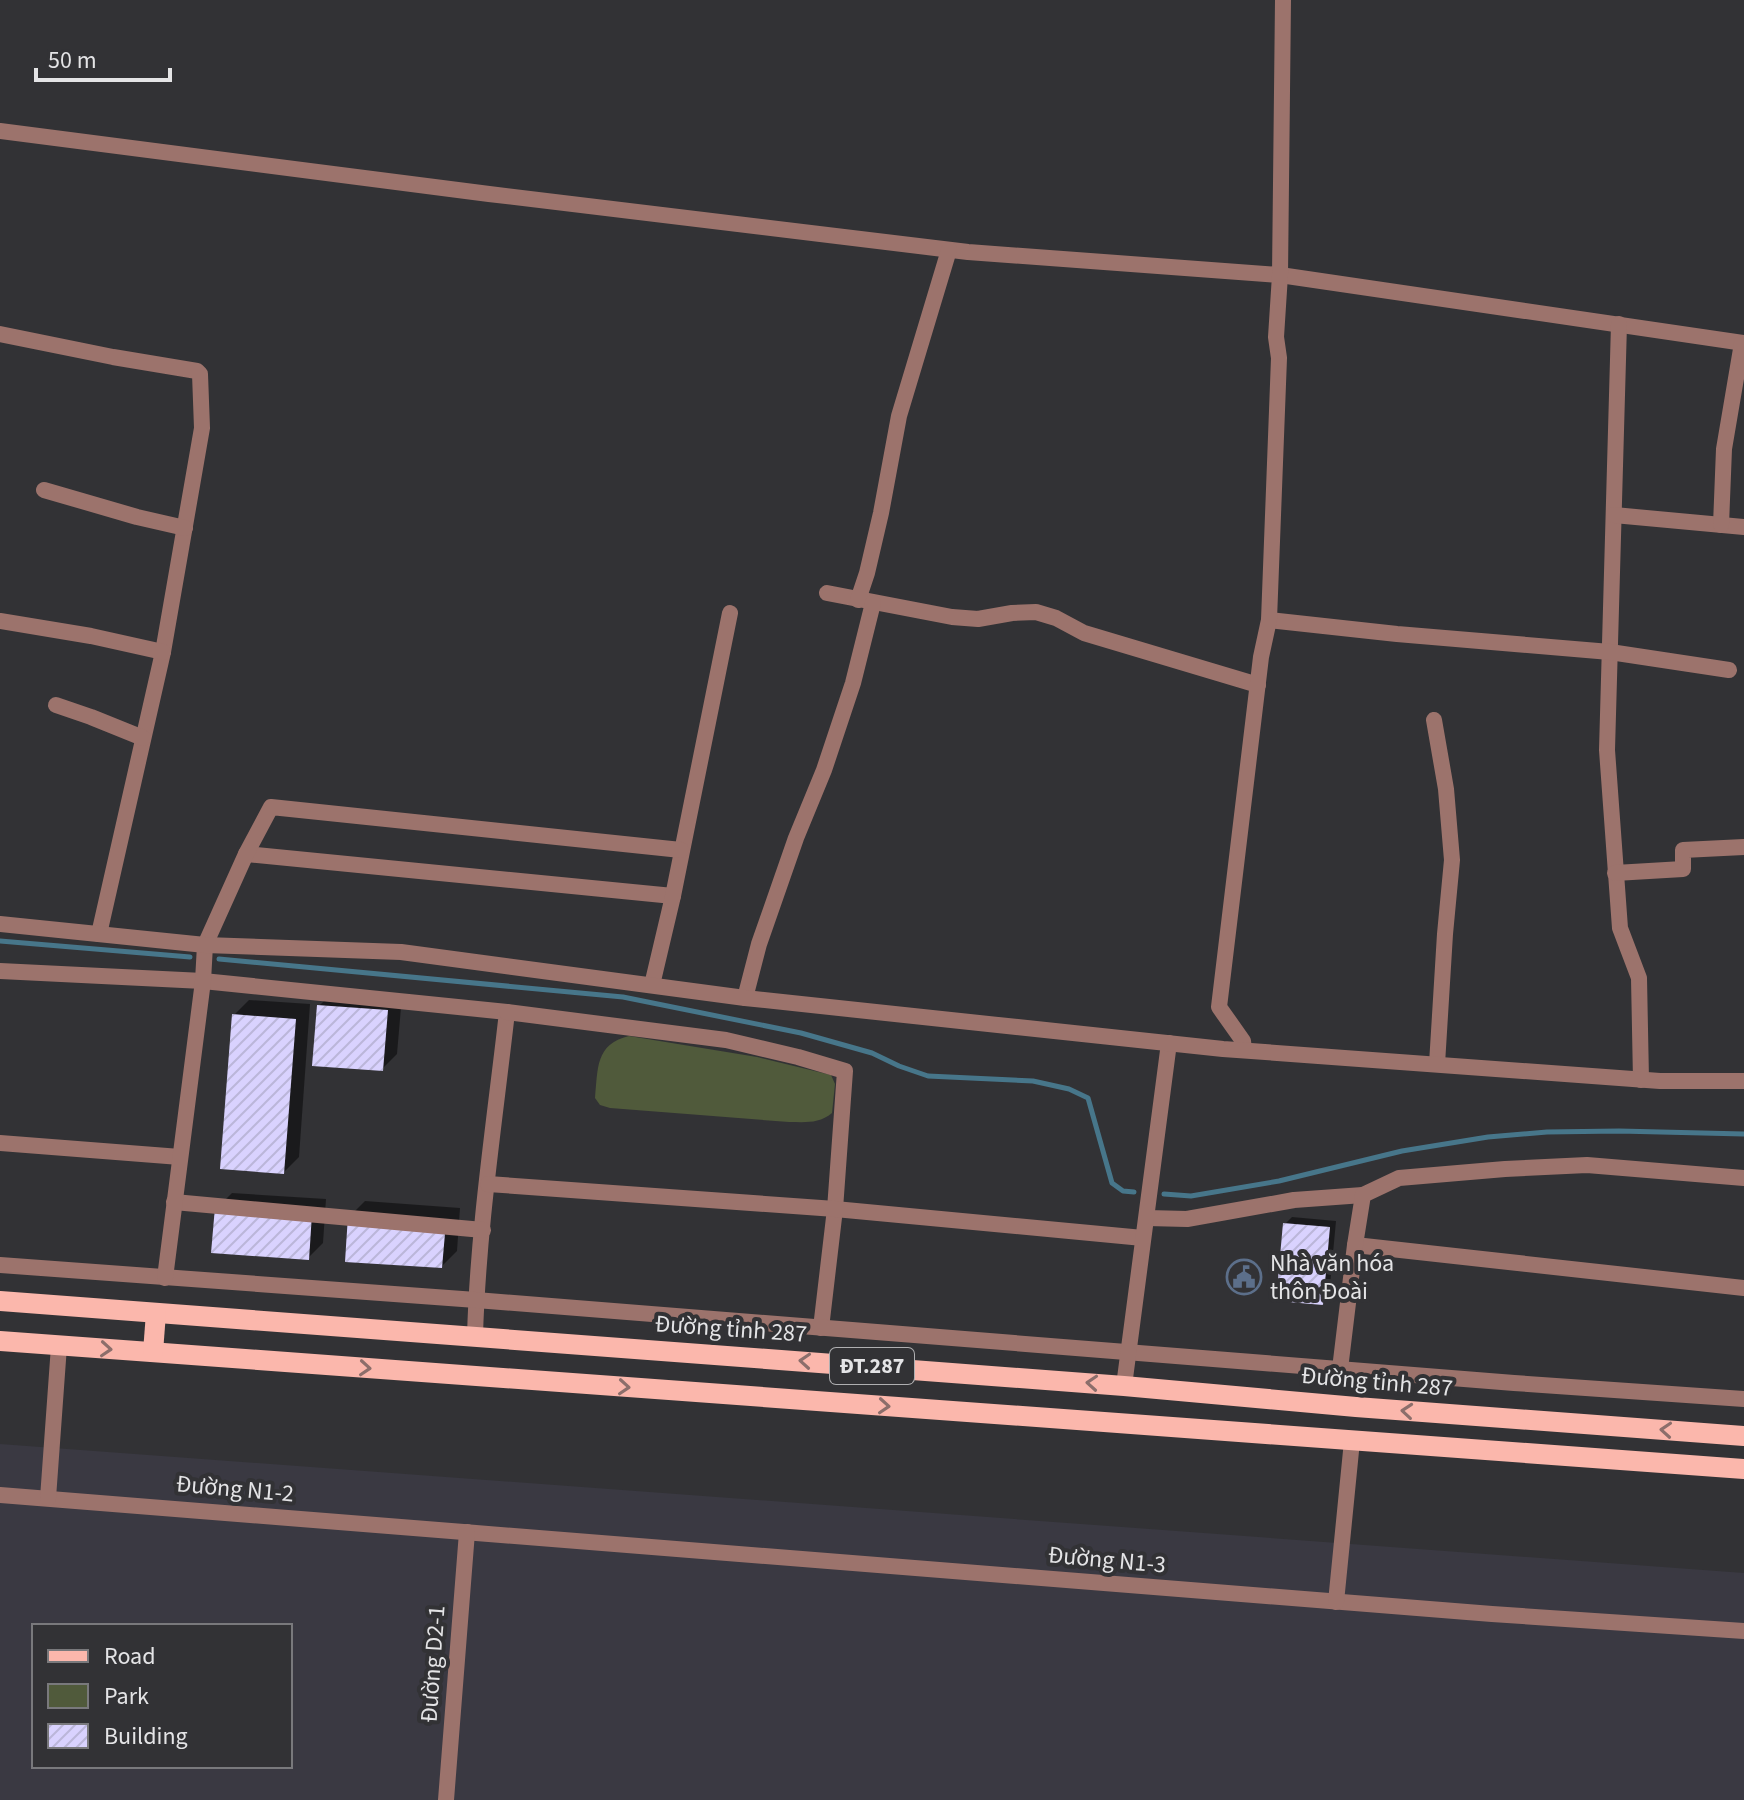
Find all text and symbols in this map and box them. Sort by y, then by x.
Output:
scale bar [36,32,170,82]
text: 50 m [48,43,97,78]
place label: Nhà văn hóa thôn Đoài [1270,1246,1394,1309]
public building icon: Nhà văn hóa thôn Đoài [1225,1258,1263,1296]
street label: Đường tỉnh 287 [654,1306,808,1352]
one-way arrow [100,1340,113,1357]
road number: ĐT.287 [830,1348,914,1384]
one-way arrow [798,1353,811,1370]
street label: Đường tỉnh 287 [1300,1358,1454,1406]
one-way arrow [359,1359,372,1376]
one-way arrow [1085,1375,1098,1392]
one-way arrow [618,1378,631,1395]
one-way arrow [878,1397,891,1414]
one-way arrow [1400,1402,1413,1419]
one-way arrow [1659,1422,1672,1439]
street label: Đường N1-2 [175,1466,295,1512]
street label: Đường N1-3 [1047,1537,1167,1583]
street label: Đường D2-1 [411,1604,455,1724]
legend [32,1624,292,1768]
text: Road [104,1639,156,1674]
text: Park [104,1679,149,1714]
text: Building [104,1719,188,1754]

